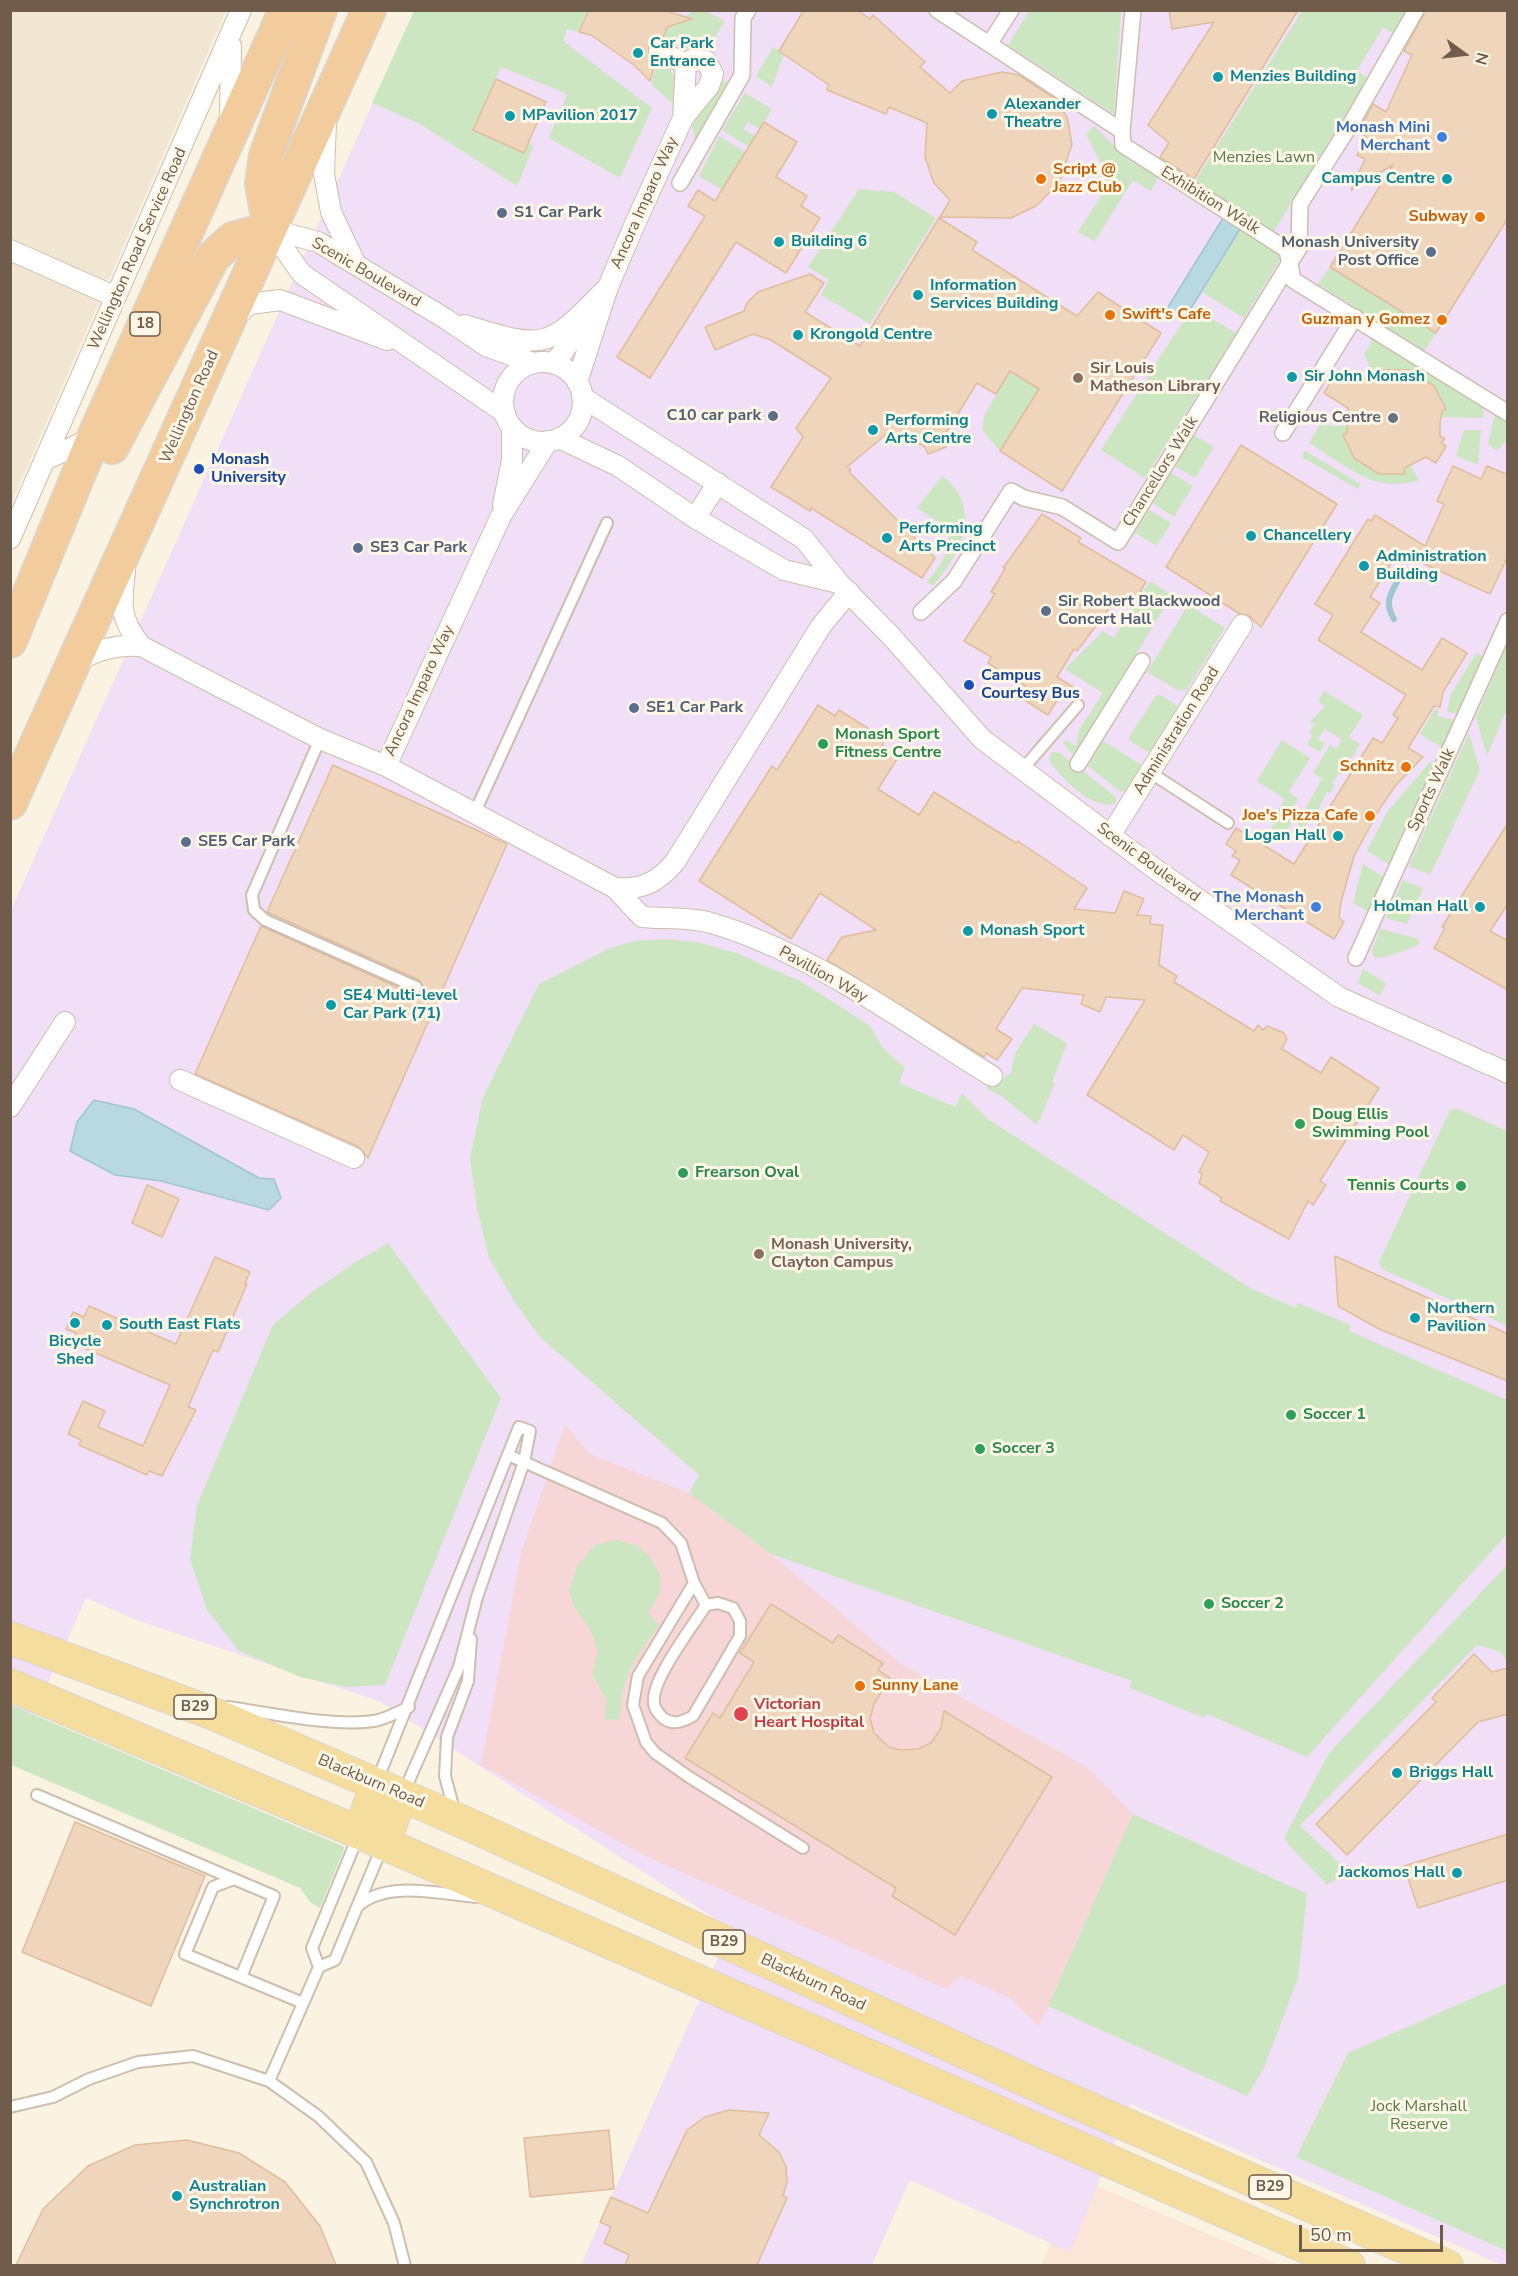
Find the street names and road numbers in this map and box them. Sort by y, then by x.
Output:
street label: Ancora Imparo Way [607,134,683,272]
street label: Wellington Road Service Road [85,145,191,353]
street label: Exhibition Walk [1157,163,1263,239]
street label: Scenic Boulevard [308,234,424,312]
road number: 18 [130,312,160,336]
street label: Wellington Road [156,348,224,466]
street label: Chancellors Walk [1119,413,1203,531]
street label: Ancora Imparo Way [381,622,459,760]
street label: Administration Road [1130,664,1224,798]
street label: Sports Walk [1404,745,1460,835]
street label: Scenic Boulevard [1093,819,1203,907]
street label: Pavillion Way [775,943,871,1007]
road number: B29 [174,1695,216,1719]
street label: Blackburn Road [315,1751,427,1813]
road number: B29 [703,1930,745,1954]
street label: Blackburn Road [757,1950,869,2016]
road number: B29 [1249,2175,1291,2199]

